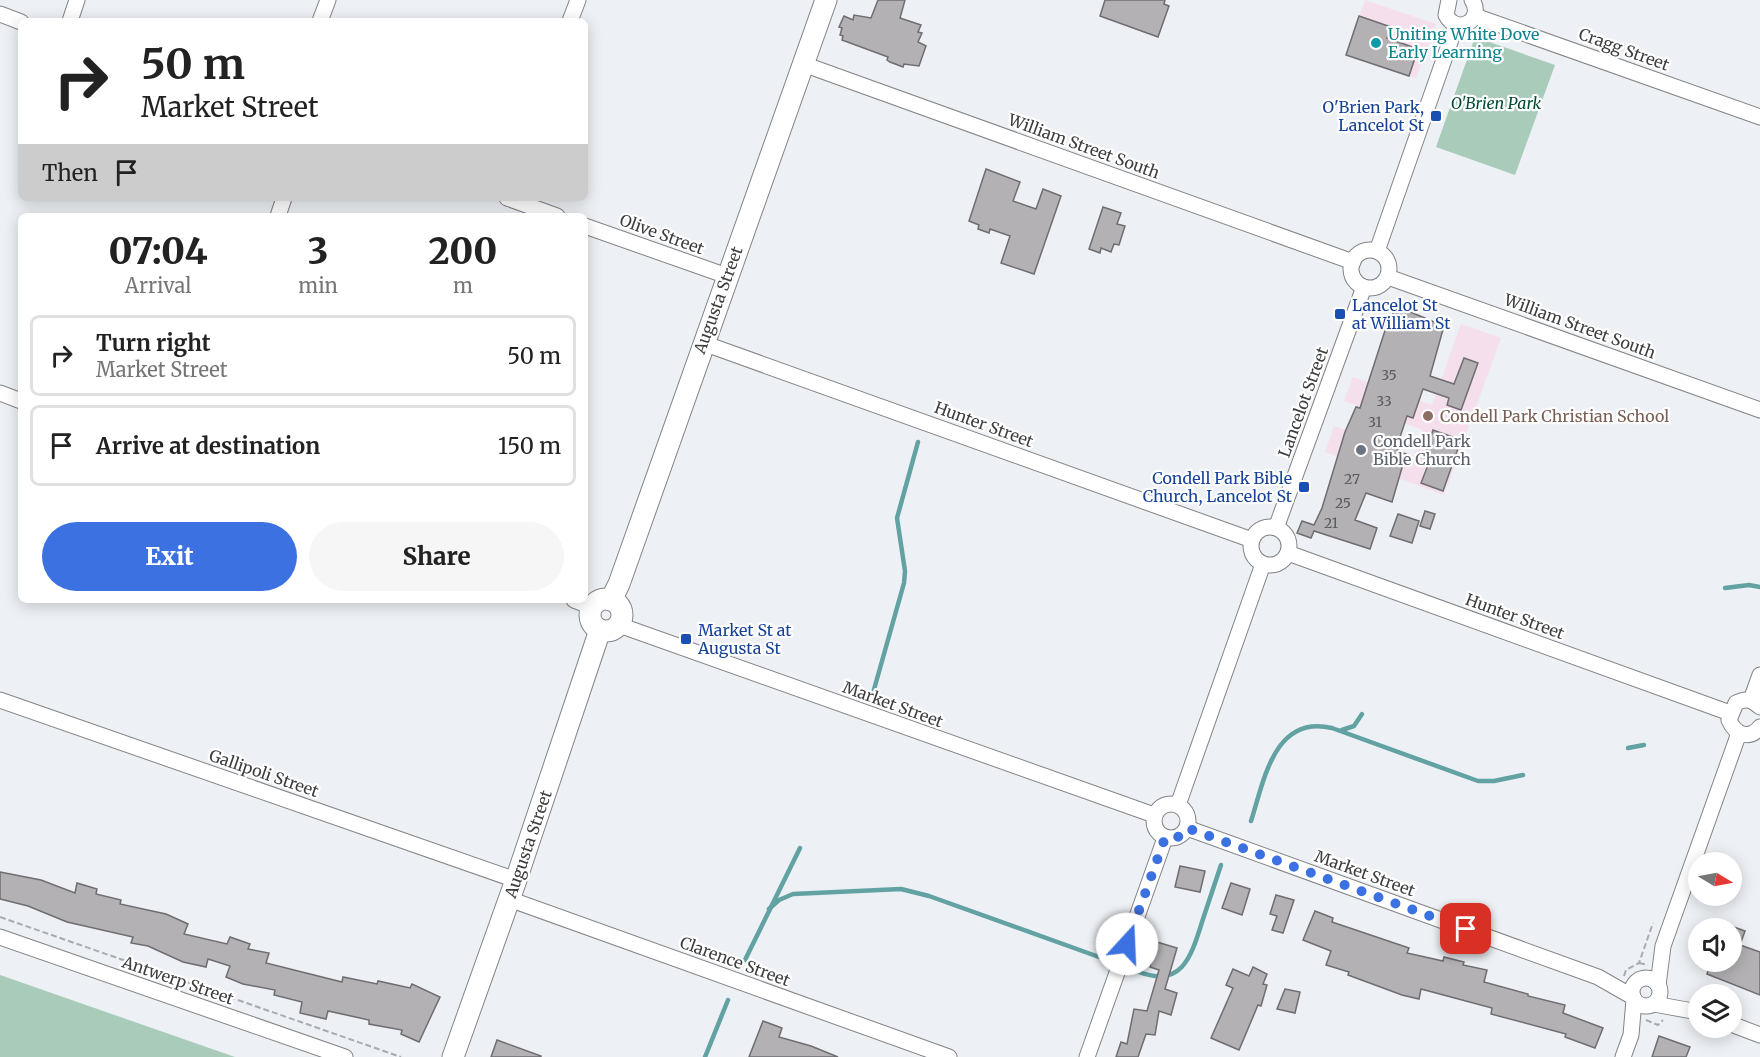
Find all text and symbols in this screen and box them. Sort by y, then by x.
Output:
street label: Cragg Street [1576,23,1673,75]
place label: Uniting White Dove Early Learning [1388,24,1539,62]
marker: Uniting White Dove Early Learning [1369,36,1383,50]
text: 50 m [141,38,245,90]
icon: right [42,42,120,120]
text: Market Street [141,90,318,124]
park label: O'Brien Park [1451,93,1542,113]
place label: O'Brien Park, Lancelot St [1323,97,1425,135]
street label: William Street South [1005,109,1163,183]
marker: O'Brien Park, Lancelot St [1429,109,1443,123]
icon: arrive [110,156,143,189]
text: Then [42,159,98,187]
street label: Olive Street [617,210,708,259]
text: 07:04 [109,229,208,274]
text: 3 [308,229,328,274]
text: 200 [428,229,497,274]
street label: Augusta Street [689,243,747,357]
text: Arrival [125,273,192,298]
text: min [298,273,338,298]
text: m [453,273,473,298]
street label: William Street South [1501,289,1659,363]
place label: Lancelot St at William St [1352,295,1451,333]
marker: Lancelot St at William St [1333,307,1347,321]
text: Turn right [96,329,210,357]
icon: right [45,339,78,372]
text: 50 m [507,342,561,370]
street label: Lancelot Street [1274,343,1332,460]
text: Market Street [96,357,227,382]
house number: 35 [1381,366,1397,384]
house number: 33 [1376,392,1392,410]
street label: Hunter Street [932,397,1037,451]
place label: Condell Park Christian School [1440,406,1669,426]
marker: Condell Park Christian School [1421,409,1435,423]
house number: 31 [1368,413,1382,431]
icon: arrive [45,429,78,462]
place label: Condell Park Bible Church [1373,431,1471,469]
text: Arrive at destination [96,432,320,460]
text: 150 m [498,432,561,460]
marker: Condell Park Bible Church [1354,443,1368,457]
place label: Condell Park Bible Church, Lancelot St [1143,468,1293,506]
house number: 27 [1344,470,1360,488]
marker: Condell Park Bible Church, Lancelot St [1297,480,1311,494]
house number: 25 [1335,494,1351,512]
house number: 21 [1324,514,1338,532]
button: Exit [42,522,297,591]
button: Share [309,522,564,591]
street label: Hunter Street [1463,589,1568,643]
place label: Market St at Augusta St [697,620,792,658]
marker: Market St at Augusta St [679,632,693,646]
street label: Market Street [840,677,947,732]
street label: Gallipoli Street [207,745,322,801]
street label: Augusta Street [500,787,556,902]
street label: Market Street [1312,846,1419,901]
north arrow [1688,852,1742,906]
map controls [1688,852,1742,1038]
pin [1440,903,1491,954]
position arrow [1095,912,1159,976]
icon: arrive [1449,912,1482,945]
button: sound [1688,918,1742,972]
street label: Clarence Street [677,932,793,990]
street label: Antwerp Street [119,951,237,1009]
button: layers [1688,984,1742,1038]

